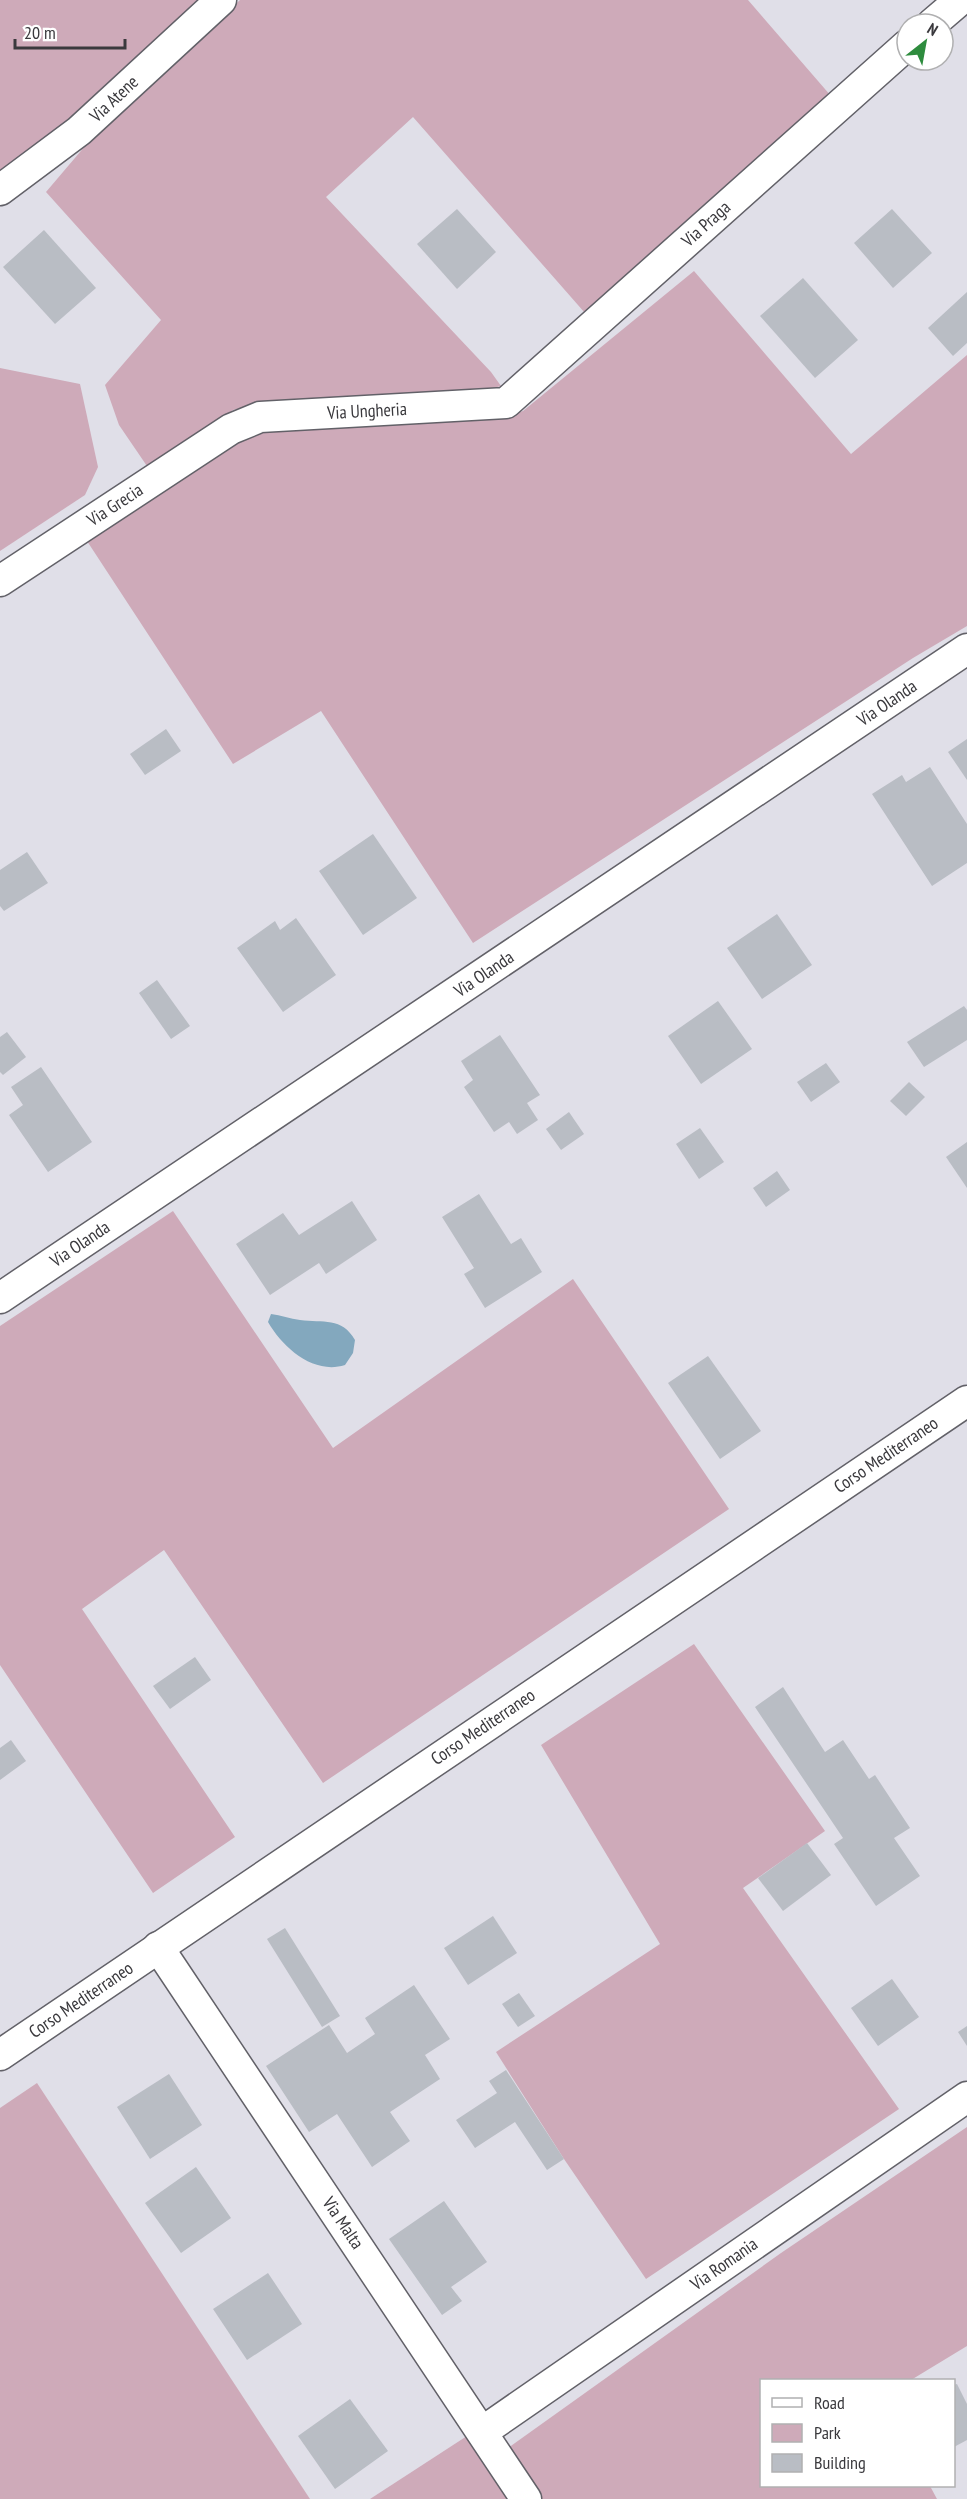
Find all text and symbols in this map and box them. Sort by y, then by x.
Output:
scale bar [15,12,124,50]
north arrow [895,12,955,72]
text: N [924,18,942,40]
text: 20 m [24,21,56,44]
street label: Via Atene [84,70,143,128]
street label: Via Praga [676,196,735,252]
street label: Via Ungheria [326,397,407,424]
street label: Via Grecia [82,478,147,532]
street label: Via Olanda [852,674,921,732]
street label: Via Olanda [449,945,518,1003]
street label: Via Olanda [45,1215,114,1273]
street label: Corso Mediterraneo [829,1411,942,1498]
street label: Corso Mediterraneo [426,1683,539,1770]
street label: Corso Mediterraneo [24,1956,137,2043]
street label: Via Malta [317,2191,369,2253]
street label: Via Romania [685,2232,762,2296]
legend [760,2379,955,2487]
text: Road [814,2391,845,2414]
text: Park [814,2421,841,2444]
text: Building [814,2451,866,2474]

